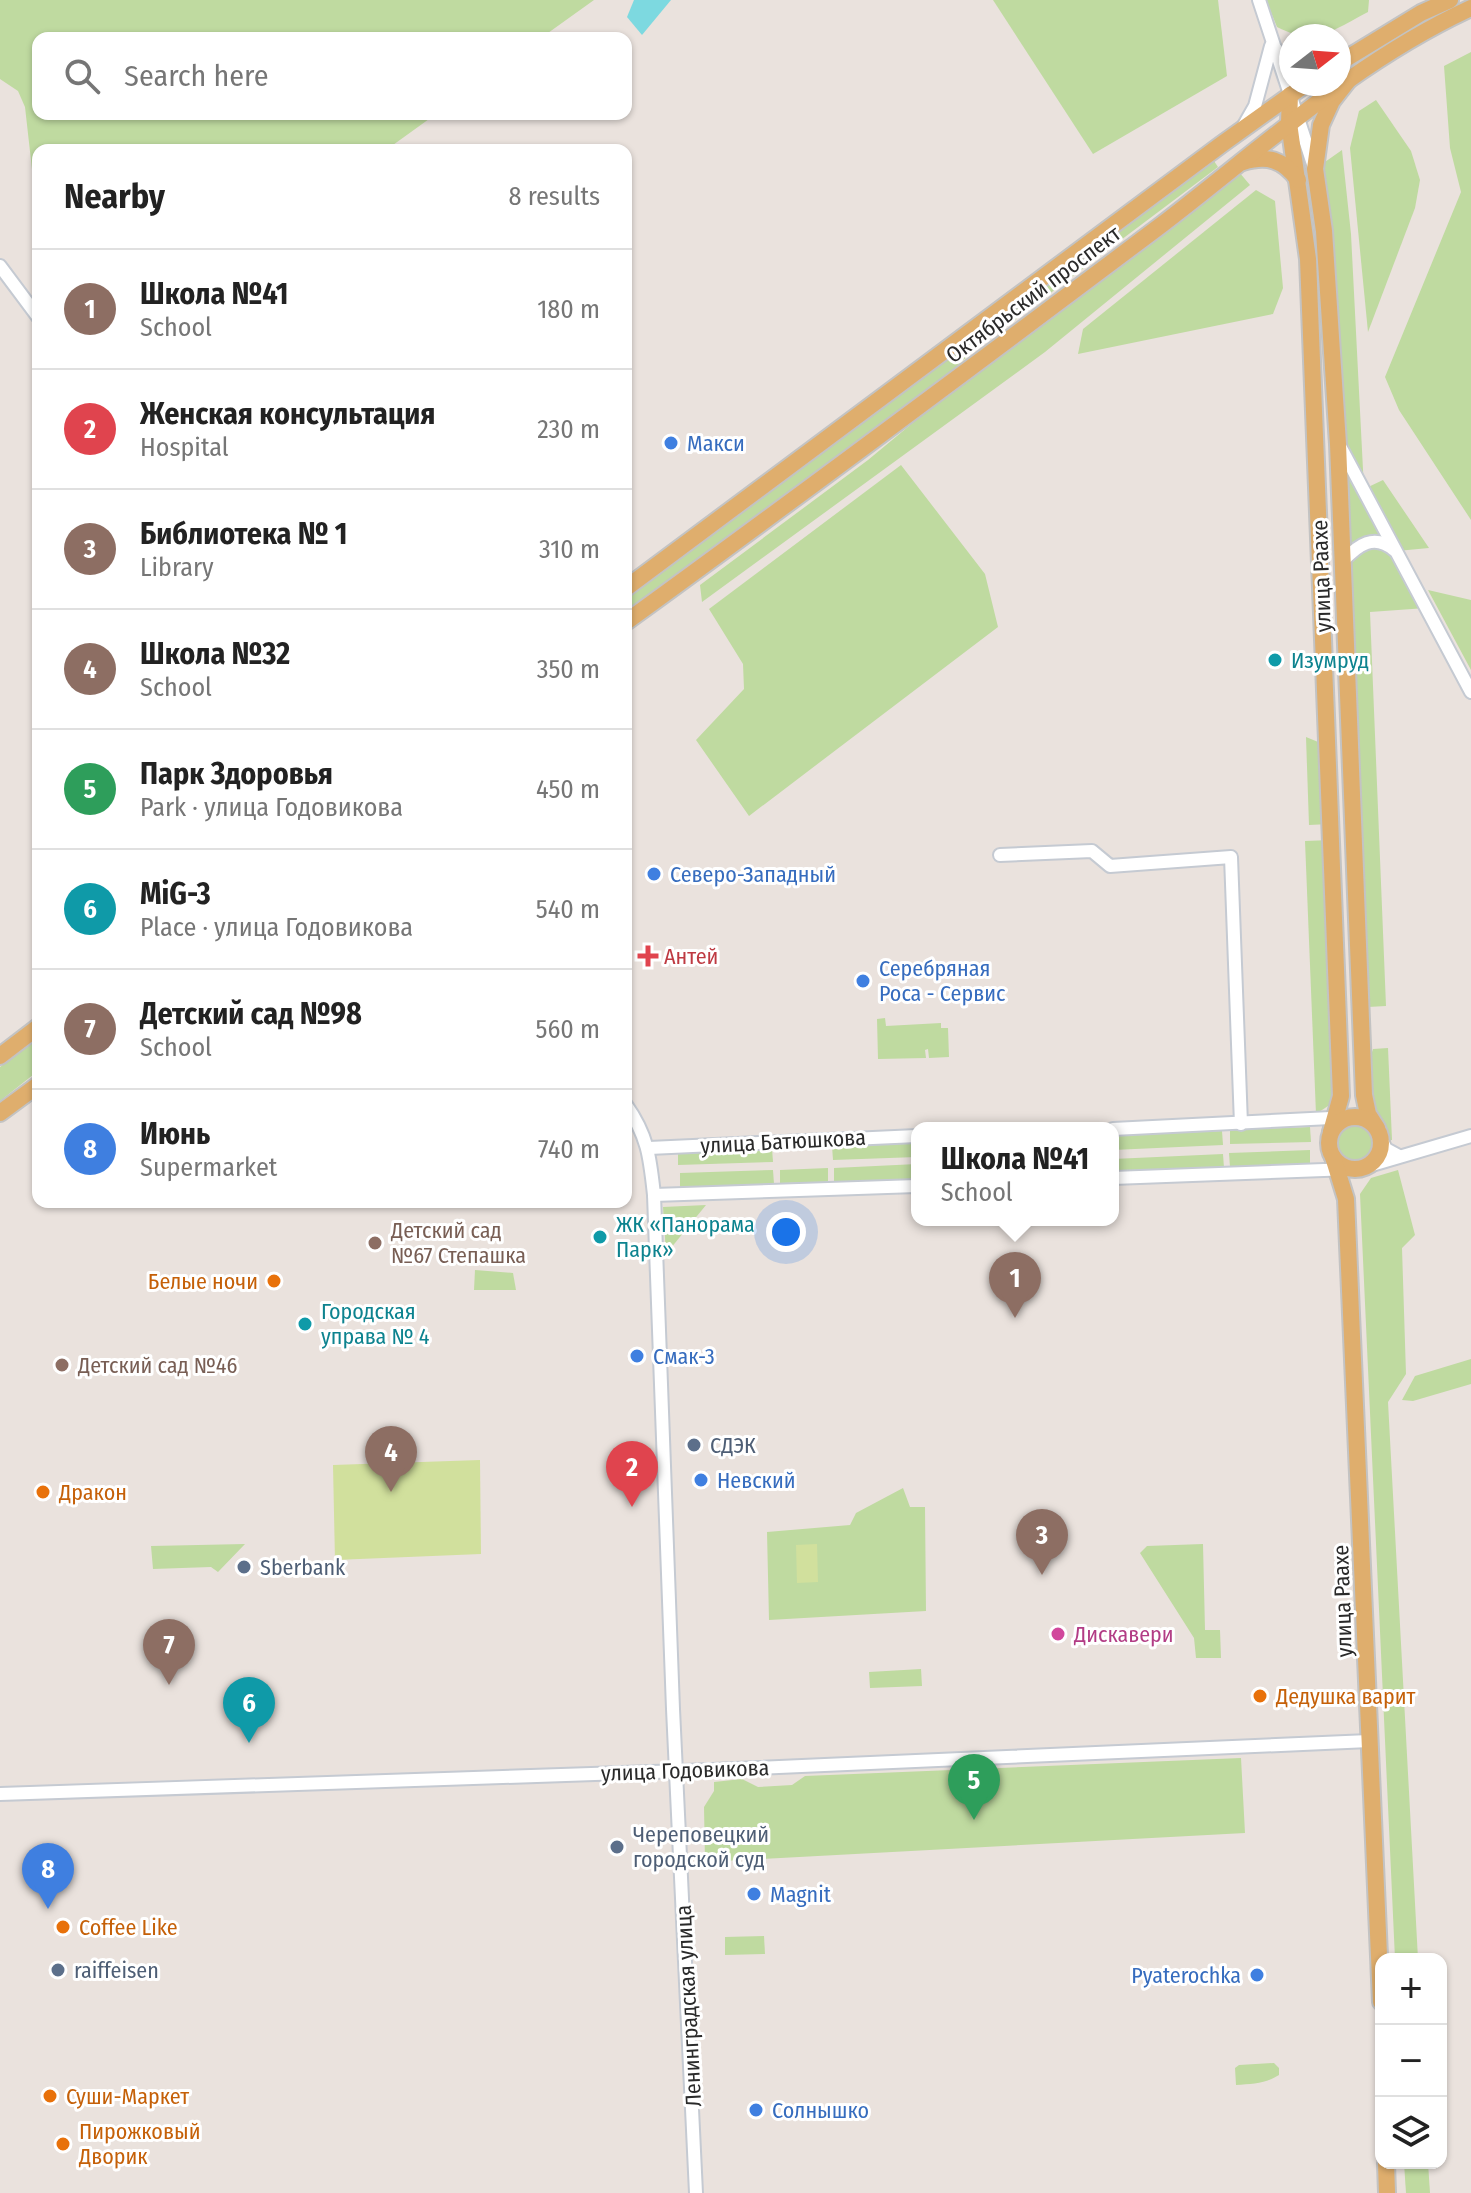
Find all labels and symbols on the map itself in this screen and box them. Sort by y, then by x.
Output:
north arrow [1279,24,1351,96]
street label: Октябрьский проспект [941,220,1126,369]
place label: Макси [687,430,745,457]
marker: Макси [662,434,680,452]
street label: улица Раахе [1306,519,1337,633]
place label: Изумруд [1291,647,1369,674]
marker: Изумруд [1266,651,1284,669]
place label: Северо-Западный [670,861,836,888]
marker: Северо-Западный [645,865,663,883]
place label: Антей [664,943,718,970]
marker: Антей [639,947,657,965]
place label: Серебряная Роса - Сервис [879,955,1006,1007]
marker: Серебряная Роса - Сервис [854,972,872,990]
street label: улица Батюшкова [700,1124,866,1159]
place label: ЖК «Панорама Парк» [616,1211,755,1263]
your location [766,1212,806,1252]
place label: Детский сад №67 Степашка [390,1217,526,1269]
marker: ЖК «Панорама Парк» [591,1228,609,1246]
marker: Детский сад №67 Степашка [366,1234,384,1252]
pin: 1 [989,1252,1041,1318]
place label: Белые ночи [148,1268,258,1295]
marker: Белые ночи [265,1272,283,1290]
place label: Городская управа № 4 [321,1298,430,1350]
marker: Городская управа № 4 [296,1315,314,1333]
place label: Смак-3 [653,1343,715,1370]
marker: Смак-3 [628,1347,646,1365]
place label: Детский сад №46 [77,1352,238,1379]
marker: Детский сад №46 [53,1356,71,1374]
pin: 4 [365,1426,417,1492]
place label: СДЭК [710,1432,756,1459]
marker: СДЭК [685,1436,703,1454]
pin: 2 [606,1441,658,1507]
place label: Невский [717,1467,796,1494]
marker: Невский [692,1471,710,1489]
place label: Дракон [58,1479,127,1506]
marker: Дракон [34,1483,52,1501]
pin: 3 [1016,1509,1068,1575]
street label: улица Раахе [1327,1544,1358,1658]
place label: Sberbank [260,1554,346,1581]
marker: Sberbank [235,1558,253,1576]
pin: 7 [143,1619,195,1685]
place label: Дискавери [1073,1621,1174,1648]
marker: Дискавери [1049,1625,1067,1643]
pin: 6 [223,1677,275,1743]
place label: Дедушка варит [1275,1683,1416,1710]
marker: Дедушка варит [1251,1687,1269,1705]
street label: улица Годовикова [600,1754,770,1787]
pin: 5 [948,1754,1000,1820]
place label: Череповецкий городской суд [633,1821,769,1873]
marker: Череповецкий городской суд [608,1838,626,1856]
pin: 8 [22,1843,74,1909]
place label: Magnit [770,1881,832,1908]
marker: Magnit [745,1885,763,1903]
street label: Ленинградская улица [670,1904,707,2108]
place label: Coffee Like [79,1914,178,1941]
marker: Coffee Like [54,1918,72,1936]
place label: raiffeisen [74,1957,159,1984]
marker: raiffeisen [49,1961,67,1979]
place label: Pyaterochka [1131,1962,1241,1989]
marker: Pyaterochka [1248,1966,1266,1984]
place label: Суши-Маркет [66,2083,189,2110]
marker: Суши-Маркет [41,2087,59,2105]
place label: Солнышко [772,2097,869,2124]
marker: Солнышко [747,2101,765,2119]
place label: Пирожковый Дворик [78,2118,200,2170]
marker: Пирожковый Дворик [54,2135,72,2153]

